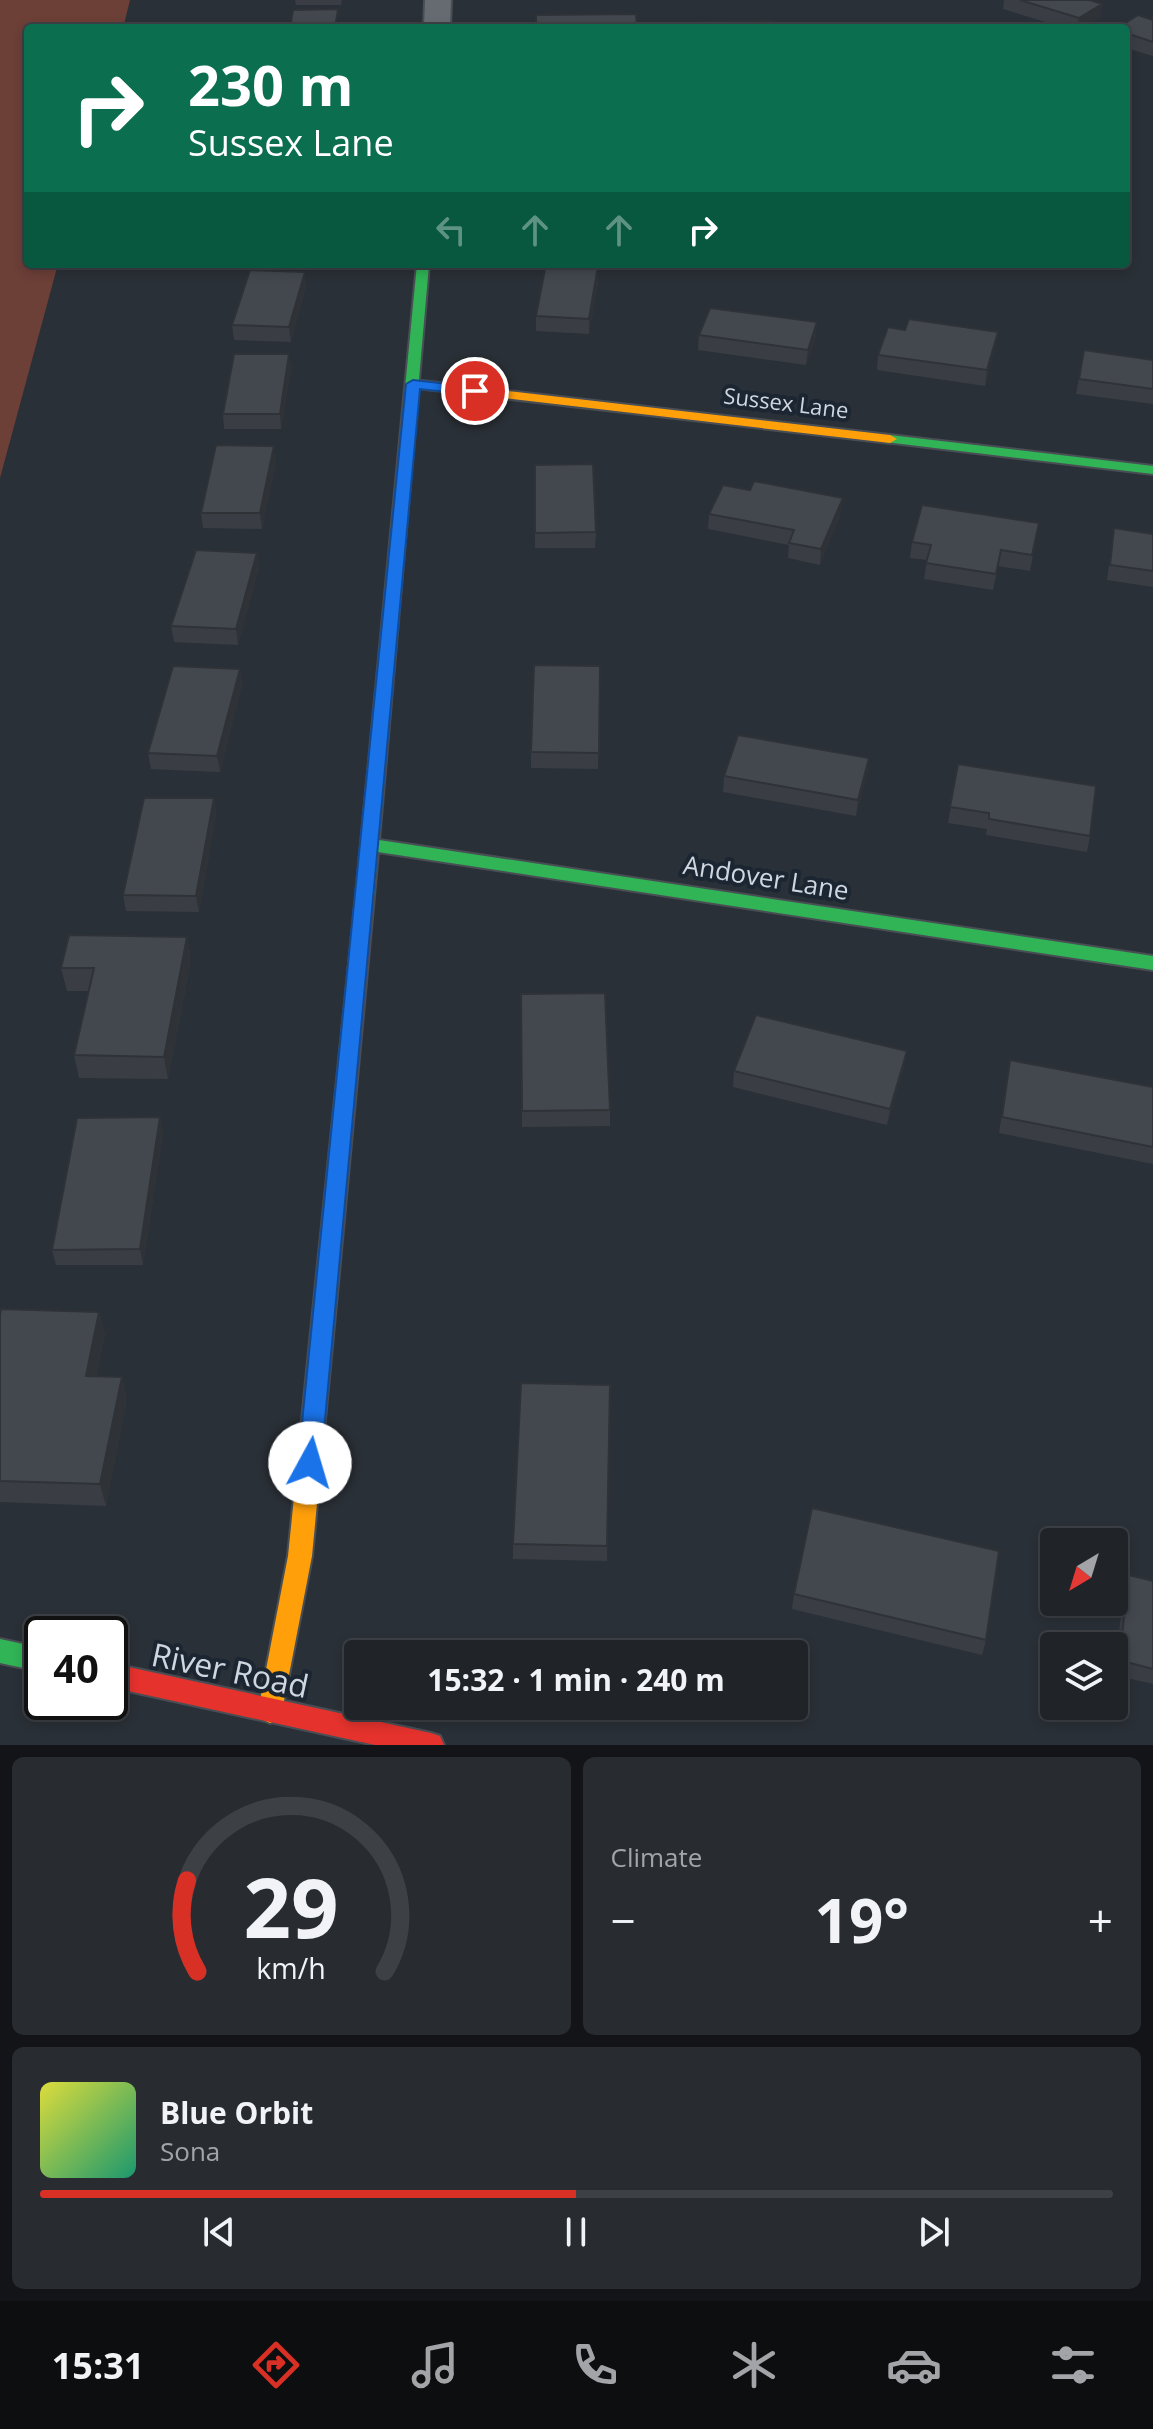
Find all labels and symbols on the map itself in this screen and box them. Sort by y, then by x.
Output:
pin [441,357,509,425]
street label: Sussex Lane [722,379,850,425]
street label: Andover Lane [681,846,852,908]
position arrow [268,1421,352,1505]
north arrow [1040,1528,1128,1616]
speed limit sign: 40 [24,1616,128,1720]
street label: River Road [148,1632,313,1707]

